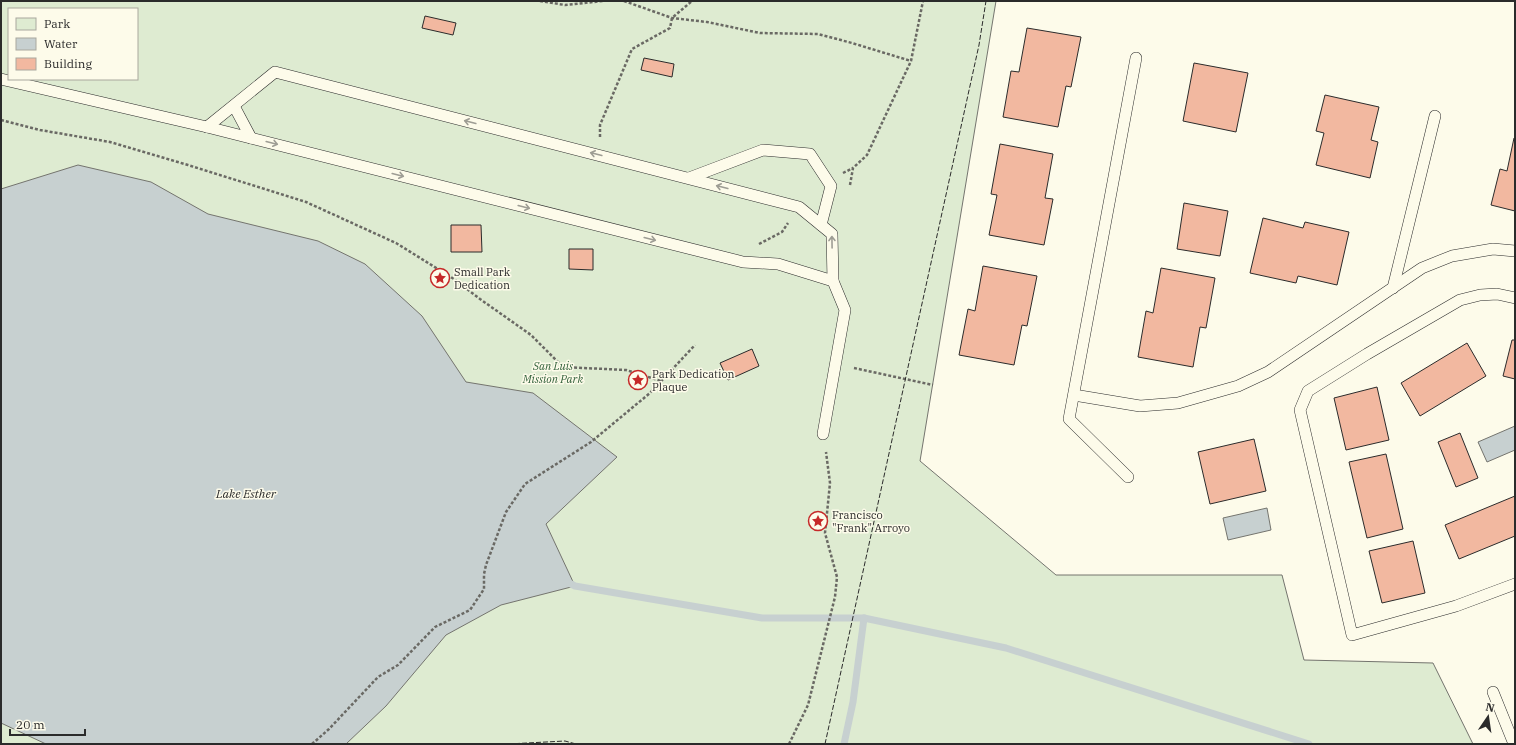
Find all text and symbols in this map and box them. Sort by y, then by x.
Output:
legend [8,8,138,80]
text: Park [44,16,70,31]
text: Water [44,36,78,51]
text: Building [44,56,92,71]
one-way arrow [464,118,477,126]
one-way arrow [265,140,278,148]
one-way arrow [590,150,603,158]
one-way arrow [391,172,404,179]
one-way arrow [716,182,729,190]
one-way arrow [517,204,530,211]
one-way arrow [643,236,656,243]
one-way arrow [828,236,836,249]
place label: Small Park Dedication [454,265,511,292]
place icon: Small Park Dedication [429,267,451,289]
park label: San Luis Mission Park [522,359,583,386]
place label: Park Dedication Plaque [652,367,735,394]
place icon: Park Dedication Plaque [627,369,649,391]
water label: Lake Esther [215,486,277,501]
place label: Francisco "Frank" Arroyo [832,508,910,535]
place icon: Francisco "Frank" Arroyo [807,510,829,532]
north arrow [1468,697,1508,737]
text: N [1484,699,1496,715]
scale bar [10,711,85,737]
text: 20 m [16,717,45,732]

